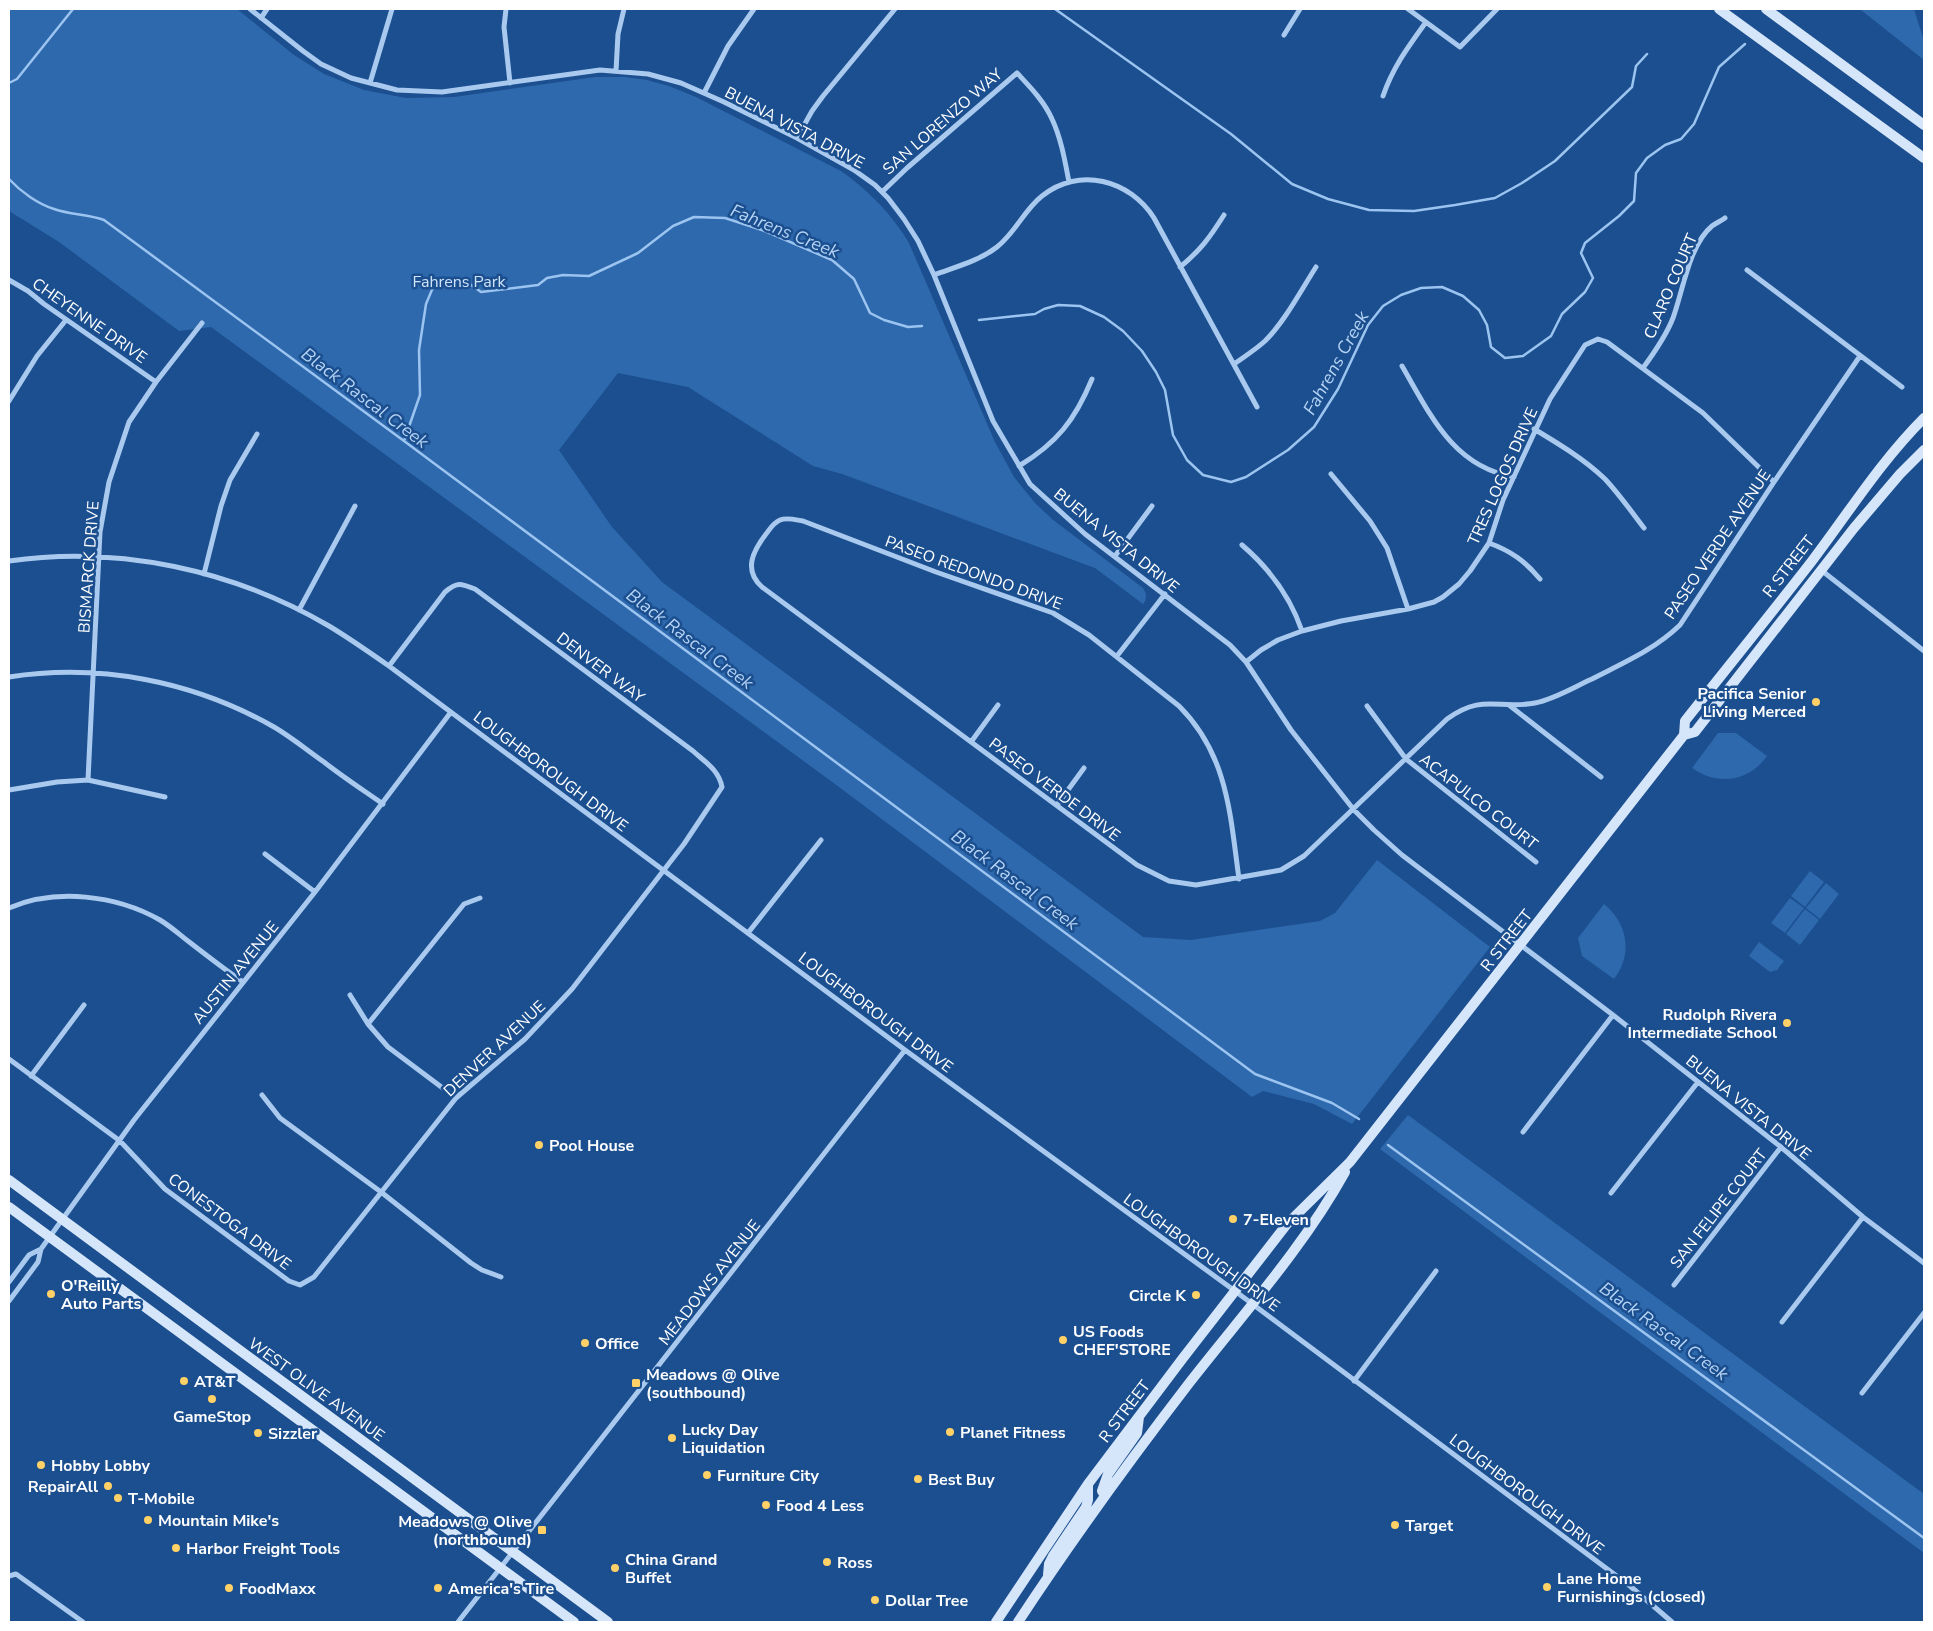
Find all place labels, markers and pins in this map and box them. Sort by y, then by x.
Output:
place label: Pacifica Senior Living Merced [1698,683,1807,723]
marker: Pacifica Senior Living Merced [1810,696,1822,708]
place label: Rudolph Rivera Intermediate School [1627,1004,1777,1044]
marker: Rudolph Rivera Intermediate School [1781,1017,1793,1029]
place label: Pool House [549,1135,635,1157]
marker: Pool House [533,1139,545,1151]
place label: 7-Eleven [1243,1209,1309,1231]
marker: 7-Eleven [1227,1213,1239,1225]
place label: O'Reilly Auto Parts [61,1275,141,1315]
place label: Circle K [1129,1285,1187,1307]
marker: O'Reilly Auto Parts [45,1288,57,1300]
marker: Circle K [1190,1289,1202,1301]
place label: US Foods CHEF'STORE [1073,1321,1171,1361]
place label: Office [595,1333,639,1355]
marker: US Foods CHEF'STORE [1057,1334,1069,1346]
marker: Office [579,1337,591,1349]
place label: Meadows @ Olive (southbound) [646,1364,780,1404]
place label: AT&T [194,1371,235,1393]
marker: AT&T [178,1375,190,1387]
marker: Meadows @ Olive (southbound) [630,1377,642,1389]
marker: GameStop [206,1393,218,1405]
place label: GameStop [173,1406,251,1428]
place label: Lucky Day Liquidation [682,1419,765,1459]
place label: Planet Fitness [960,1422,1066,1444]
place label: Sizzler [268,1423,318,1445]
marker: Planet Fitness [944,1426,956,1438]
marker: Sizzler [252,1427,264,1439]
marker: Lucky Day Liquidation [666,1432,678,1444]
place label: Hobby Lobby [51,1455,151,1477]
marker: Hobby Lobby [35,1459,47,1471]
place label: Furniture City [717,1465,820,1487]
marker: Furniture City [701,1469,713,1481]
place label: Best Buy [928,1469,995,1491]
marker: Best Buy [912,1473,924,1485]
place label: RepairAll [28,1476,98,1498]
marker: RepairAll [102,1480,114,1492]
place label: T-Mobile [128,1488,195,1510]
marker: T-Mobile [112,1492,124,1504]
place label: Food 4 Less [776,1495,864,1517]
marker: Food 4 Less [760,1499,772,1511]
place label: Mountain Mike's [158,1510,279,1532]
place label: Meadows @ Olive (northbound) [398,1511,532,1551]
marker: Mountain Mike's [142,1514,154,1526]
place label: Target [1405,1515,1454,1537]
marker: Target [1389,1519,1401,1531]
marker: Meadows @ Olive (northbound) [536,1524,548,1536]
place label: Harbor Freight Tools [186,1538,340,1560]
marker: Harbor Freight Tools [170,1542,182,1554]
place label: China Grand Buffet [625,1549,717,1589]
place label: Ross [837,1552,873,1574]
marker: Ross [821,1556,833,1568]
marker: China Grand Buffet [609,1562,621,1574]
place label: Lane Home Furnishings (closed) [1557,1568,1706,1608]
place label: FoodMaxx [239,1578,316,1600]
place label: America's Tire [448,1578,554,1600]
marker: Lane Home Furnishings (closed) [1541,1581,1553,1593]
marker: FoodMaxx [223,1582,235,1594]
marker: America's Tire [432,1582,444,1594]
place label: Dollar Tree [885,1590,968,1612]
marker: Dollar Tree [869,1594,881,1606]

